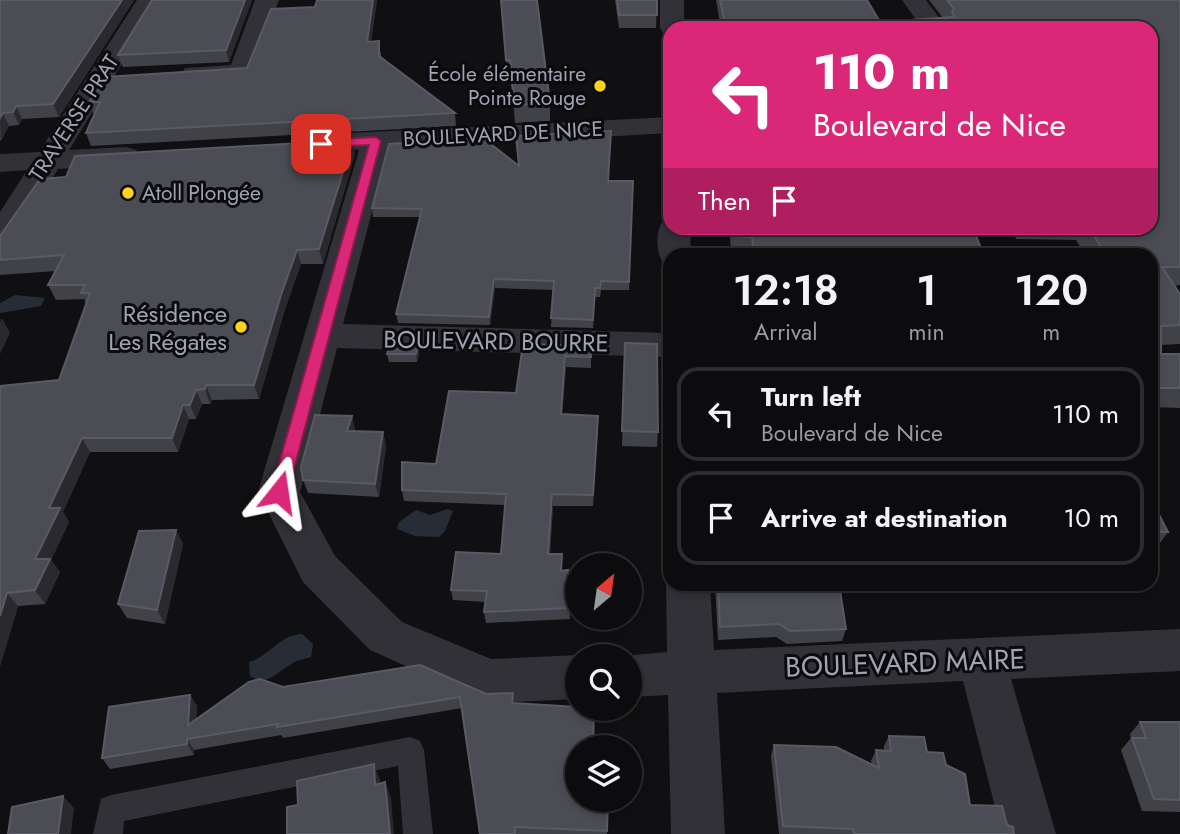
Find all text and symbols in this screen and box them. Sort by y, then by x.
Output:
text: 110 m [813,37,950,107]
street label: TRAVERSE PRAT [22,49,126,187]
icon: left [698,49,789,140]
place label: École élémentaire Pointe Rouge [428,59,586,113]
marker: École élémentaire Pointe Rouge [592,78,608,94]
text: Boulevard de Nice [813,102,1066,148]
pin [291,114,351,174]
street label: BOULEVARD DE NICE [402,114,604,154]
icon: arrive [302,125,340,163]
place label: Atoll Plongée [142,178,261,208]
text: Then [698,182,751,220]
icon: arrive [765,182,803,220]
marker: Atoll Plongée [120,185,136,201]
text: 12:18 [733,260,839,321]
text: 1 [916,260,937,321]
text: 120 [1014,260,1088,321]
place label: Résidence Les Régates [108,296,227,359]
text: Arrival [754,315,817,349]
text: min [909,315,945,349]
text: m [1042,315,1060,349]
marker: Résidence Les Régates [233,319,249,335]
street label: BOULEVARD BOURRE [383,322,609,360]
text: Turn left [761,378,861,416]
icon: left [702,395,740,433]
text: 110 m [1052,395,1119,433]
text: Boulevard de Nice [761,416,943,450]
position arrow [242,455,316,529]
icon: arrive [702,499,740,537]
text: Arrive at destination [761,499,1008,537]
text: 10 m [1064,499,1119,537]
north arrow [565,553,642,630]
map controls [565,553,642,812]
street label: BOULEVARD MAIRE [785,638,1025,688]
button: search [565,644,642,721]
button: layers [565,735,642,812]

